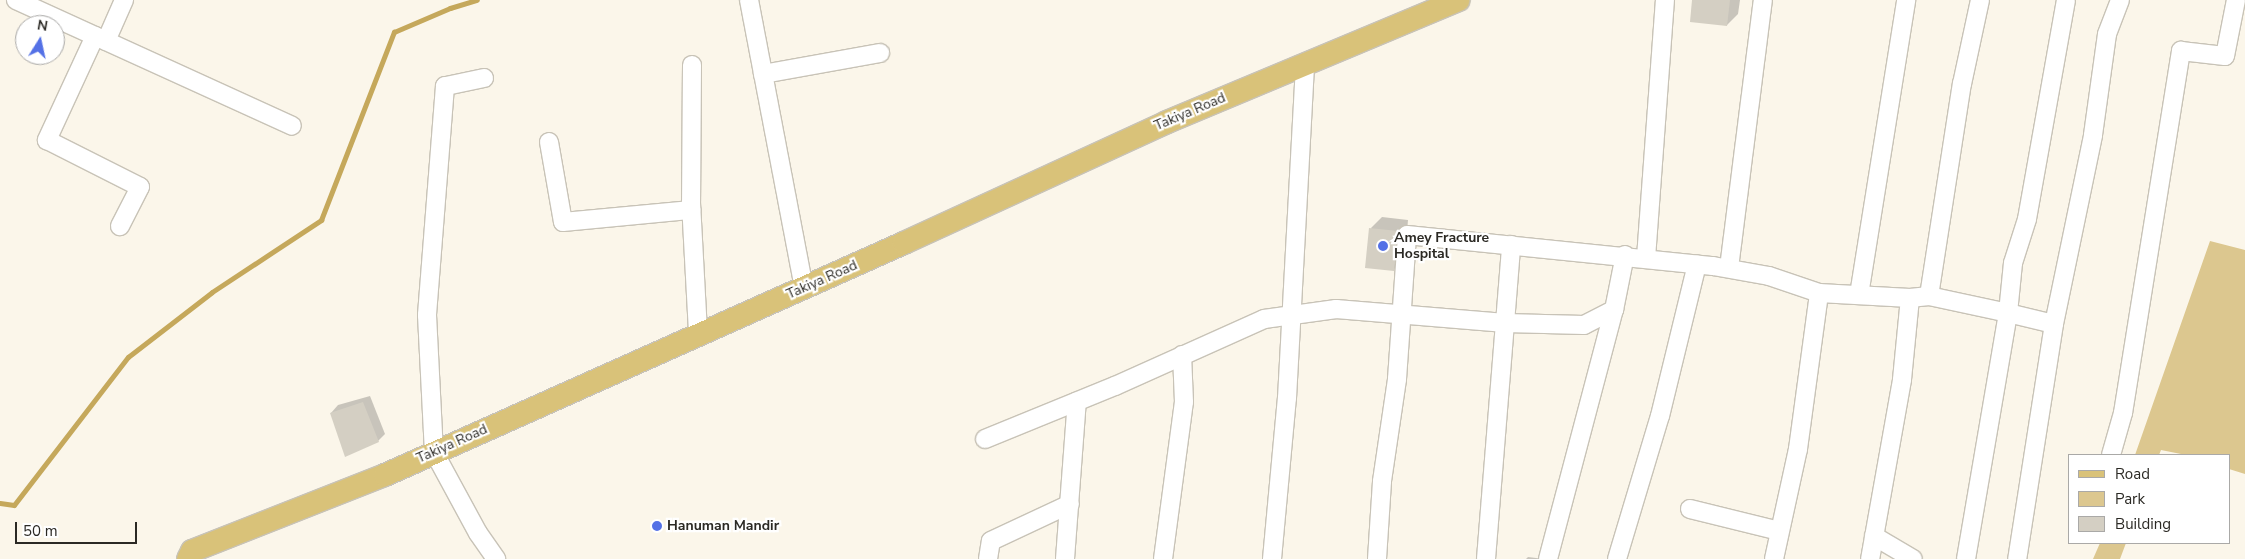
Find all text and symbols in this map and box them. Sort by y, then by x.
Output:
north arrow [15,15,65,65]
text: N [36,15,49,36]
street label: Takiya Road [1152,89,1228,135]
place label: Amey Fracture Hospital [1394,230,1489,262]
marker: Amey Fracture Hospital [1376,239,1390,253]
street label: Takiya Road [784,257,860,303]
street label: Takiya Road [414,421,490,467]
legend [2068,454,2230,544]
text: Road [2115,464,2150,484]
text: Park [2115,489,2145,509]
scale bar [18,512,140,544]
text: Building [2115,514,2171,534]
place label: Hanuman Mandir [667,518,779,534]
marker: Hanuman Mandir [651,520,663,532]
text: 50 m [23,521,58,541]

